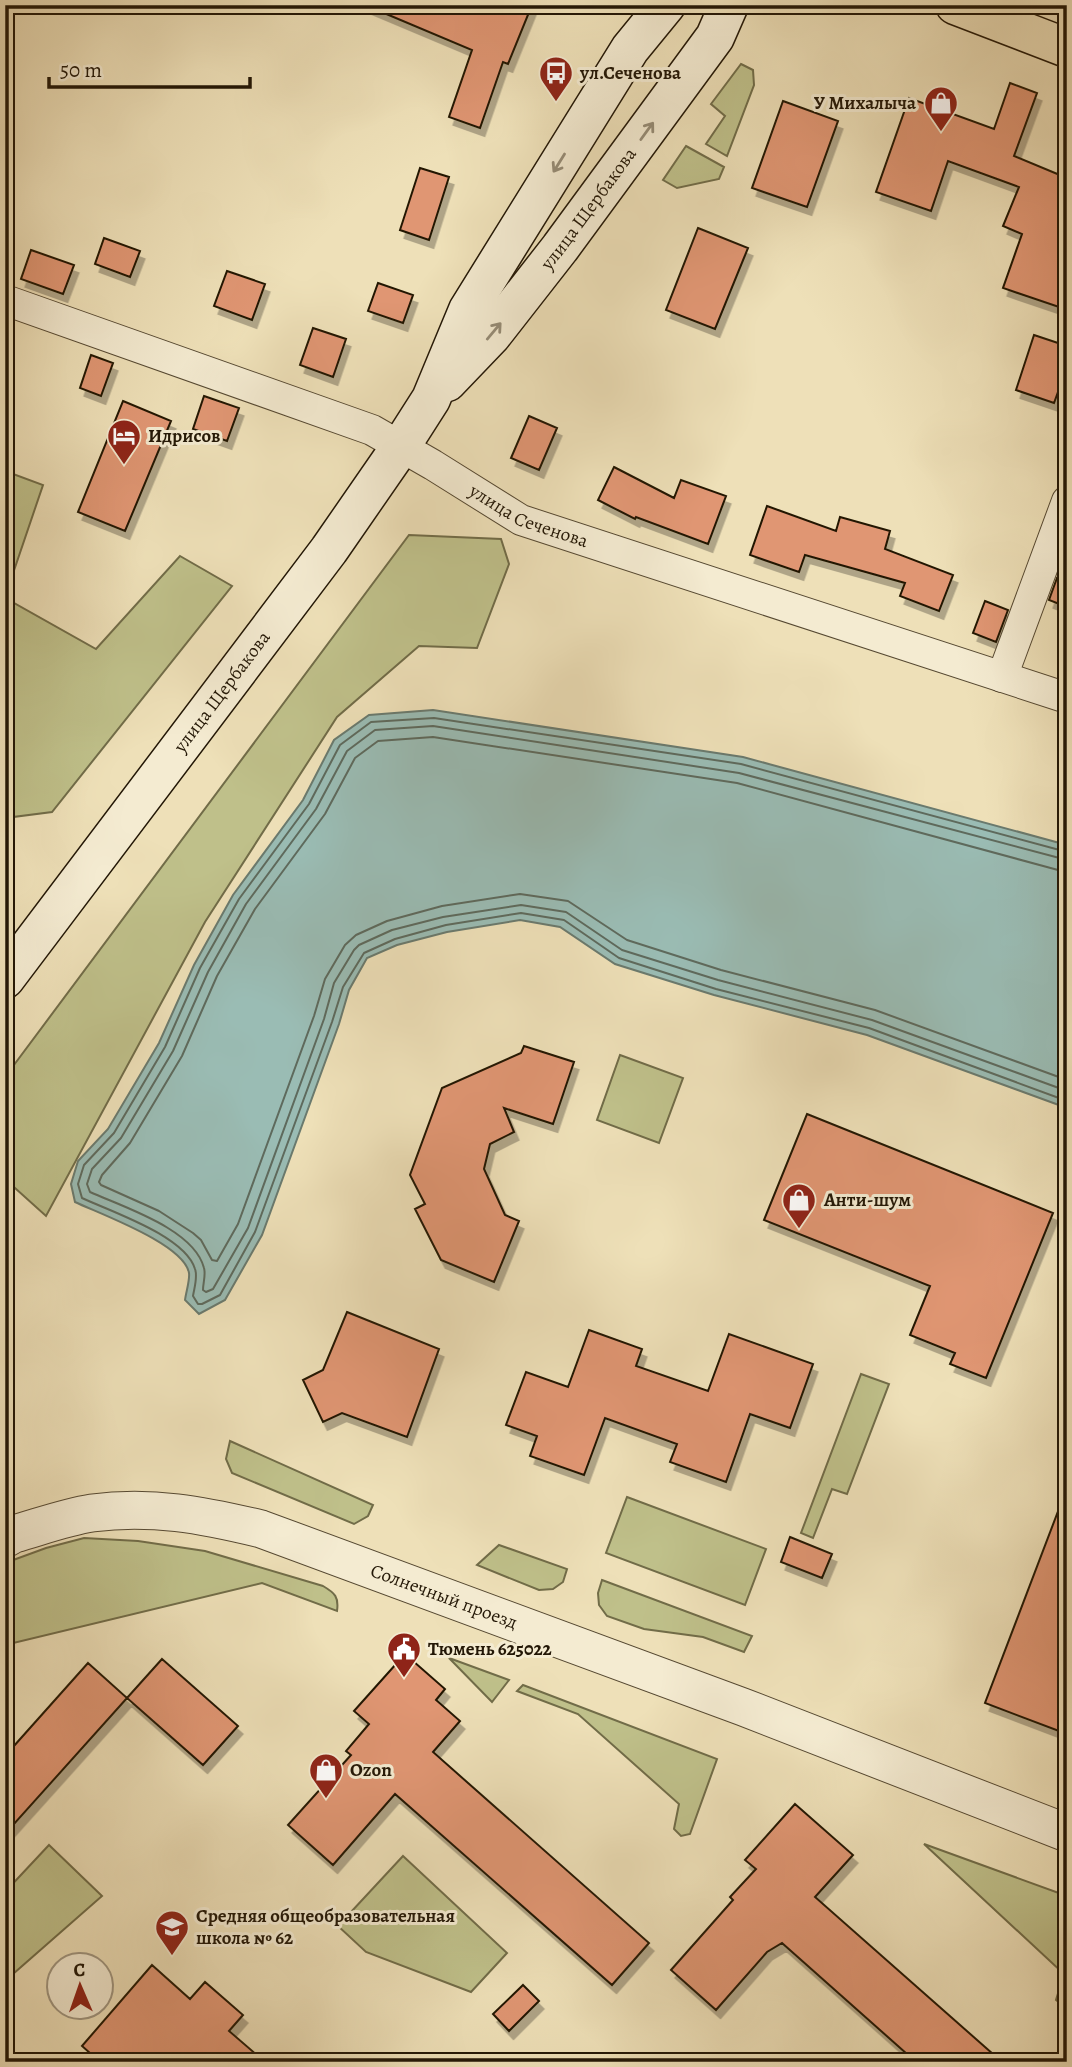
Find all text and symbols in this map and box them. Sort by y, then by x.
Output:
scale bar [49,46,250,90]
bus stop icon: ул.Сеченова [537,54,575,103]
text: 50 m [60,56,102,84]
place label: ул.Сеченова [579,60,682,86]
shop icon: У Михалыча [922,84,960,133]
place label: У Михалыча [814,90,917,116]
one-way arrow [639,122,654,141]
street label: улица Щербакова [534,142,643,276]
one-way arrow [552,153,567,172]
one-way arrow [486,323,502,341]
hotel icon: Идрисов [105,417,143,466]
place label: Идрисов [148,423,220,449]
street label: улица Сеченова [463,477,592,554]
street label: улица Щербакова [167,625,277,759]
shop icon: Анти-шум [780,1181,818,1230]
place label: Анти-шум [823,1187,911,1213]
street label: Солнечный проезд [367,1558,521,1636]
public building icon: Тюмень 625022 [385,1630,423,1679]
place label: Тюмень 625022 [428,1636,552,1662]
shop icon: Ozon [307,1751,345,1800]
place label: Ozon [350,1757,392,1783]
place label: Средняя общеобразовательная школа № 62 [196,1903,455,1951]
school or university icon: Средняя общеобразовательная школа № 62 [153,1908,191,1957]
north arrow [46,1952,116,2022]
text: С [73,1957,86,1983]

